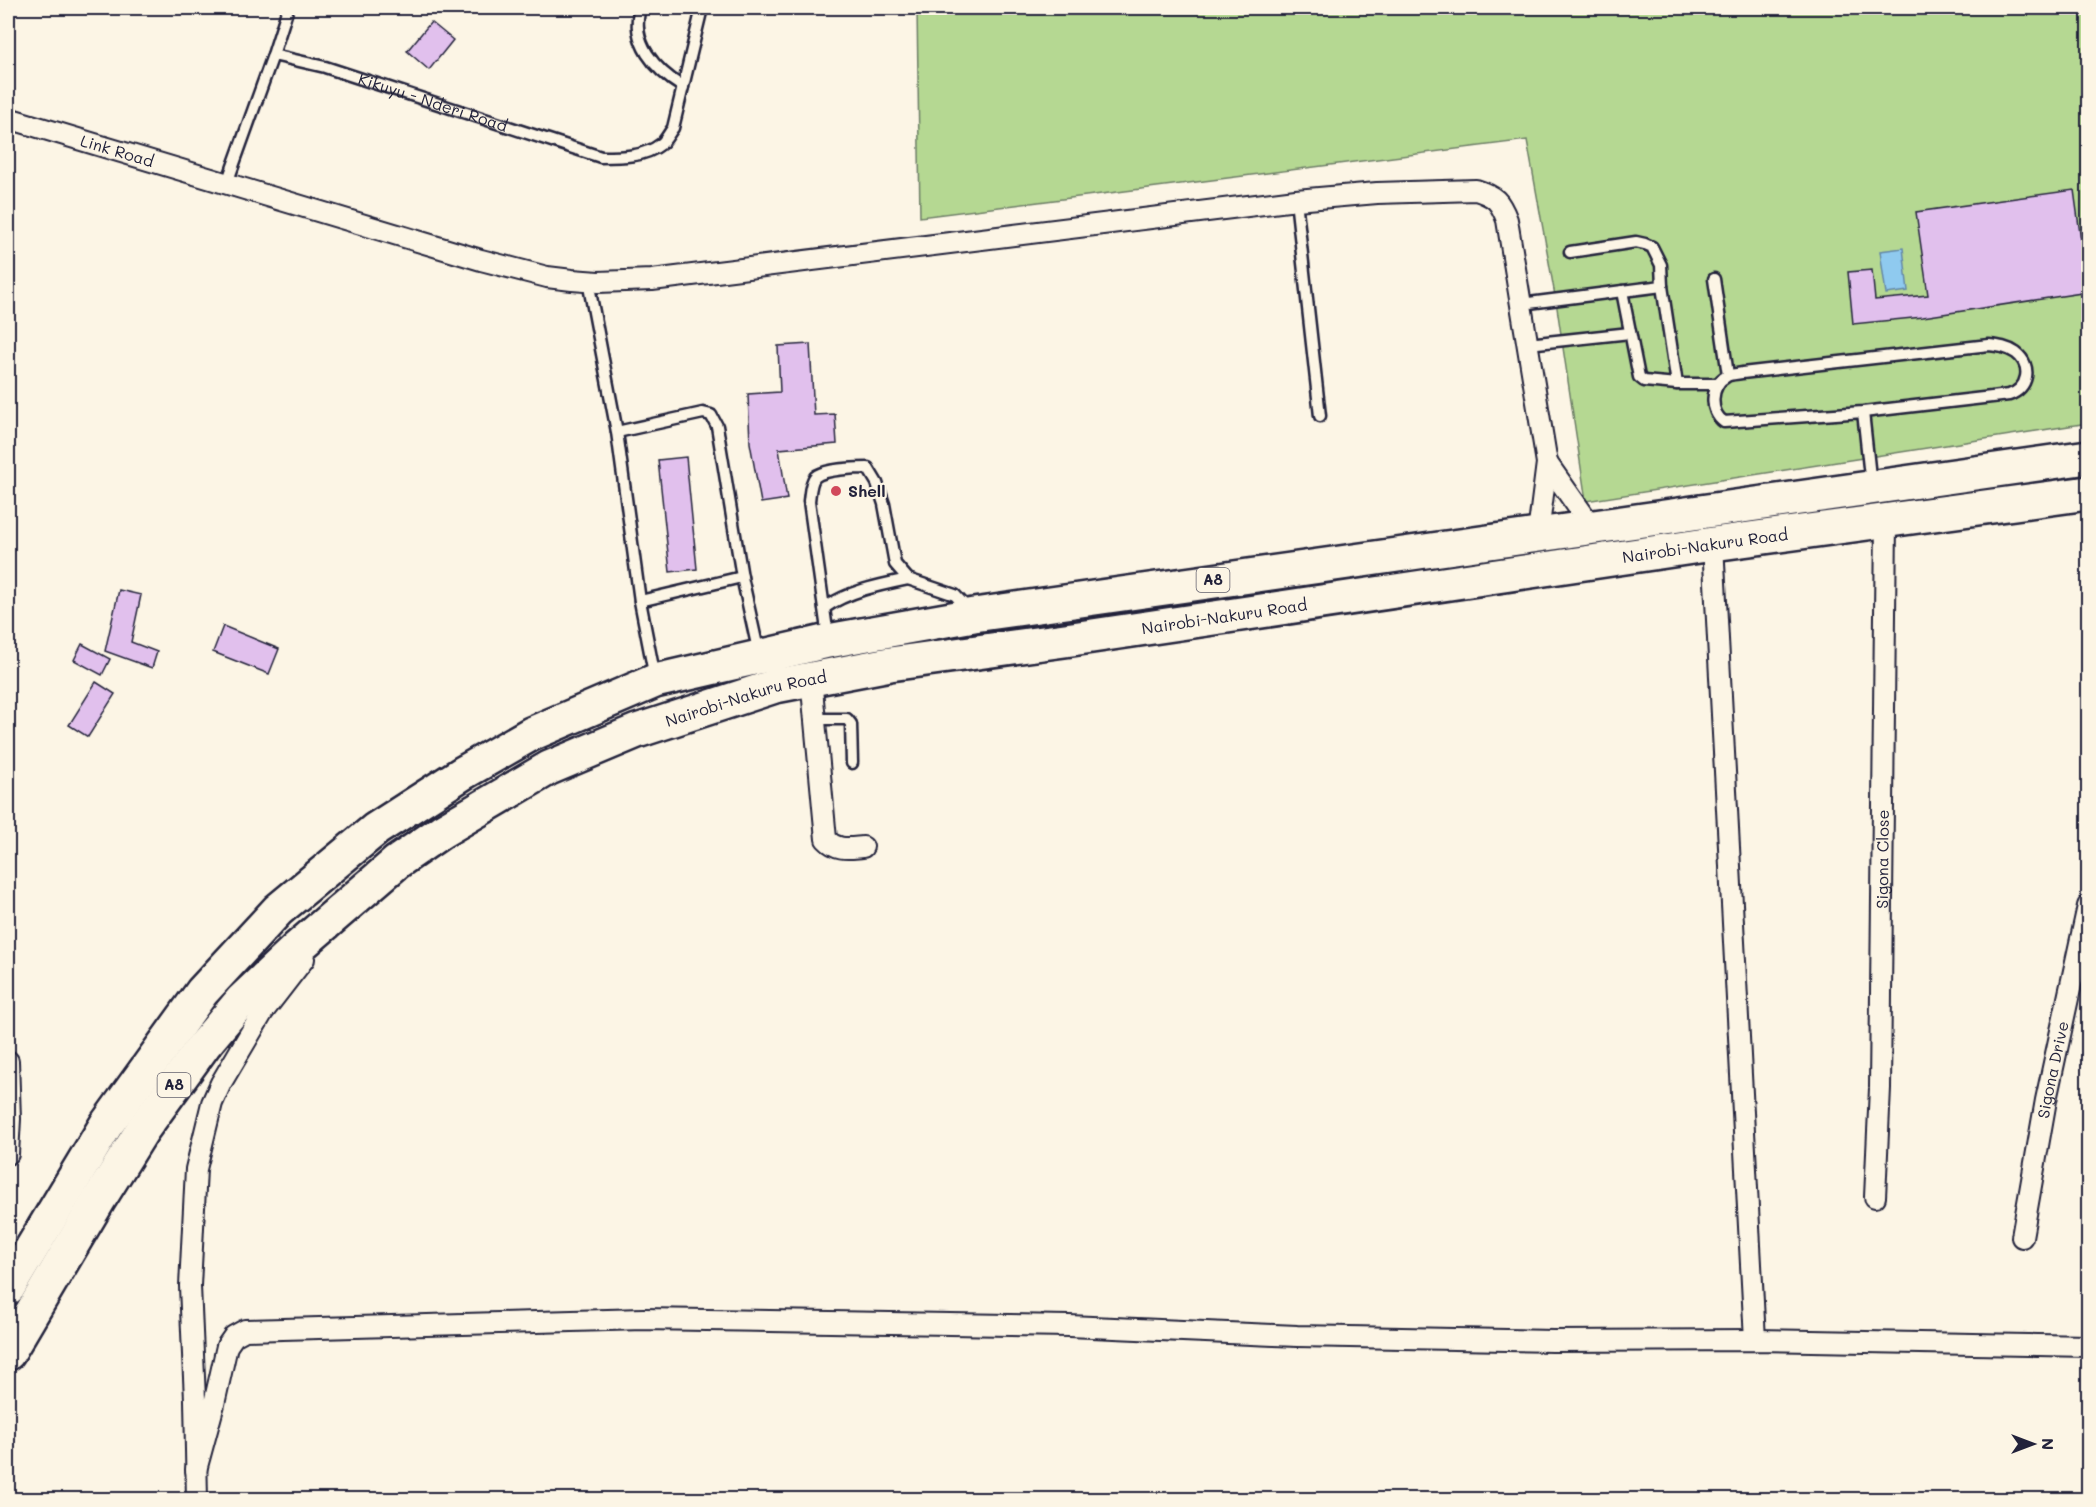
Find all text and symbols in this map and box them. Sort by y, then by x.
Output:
street label: Kikuyu - Nderi Road [356,68,511,136]
street label: Link Road [78,129,157,171]
place label: Shell [848,480,886,501]
marker: Shell [829,484,843,498]
street label: Nairobi-Nakuru Road [1621,523,1789,567]
road number: A8 [1196,568,1230,592]
street label: Nairobi-Nakuru Road [1140,593,1308,639]
street label: Nairobi-Nakuru Road [662,665,828,731]
street label: Sigona Close [1871,809,1893,909]
street label: Sigona Drive [2032,1019,2073,1120]
road number: A8 [158,1073,190,1097]
north arrow [2003,1414,2063,1474]
text: N [2038,1438,2059,1450]

